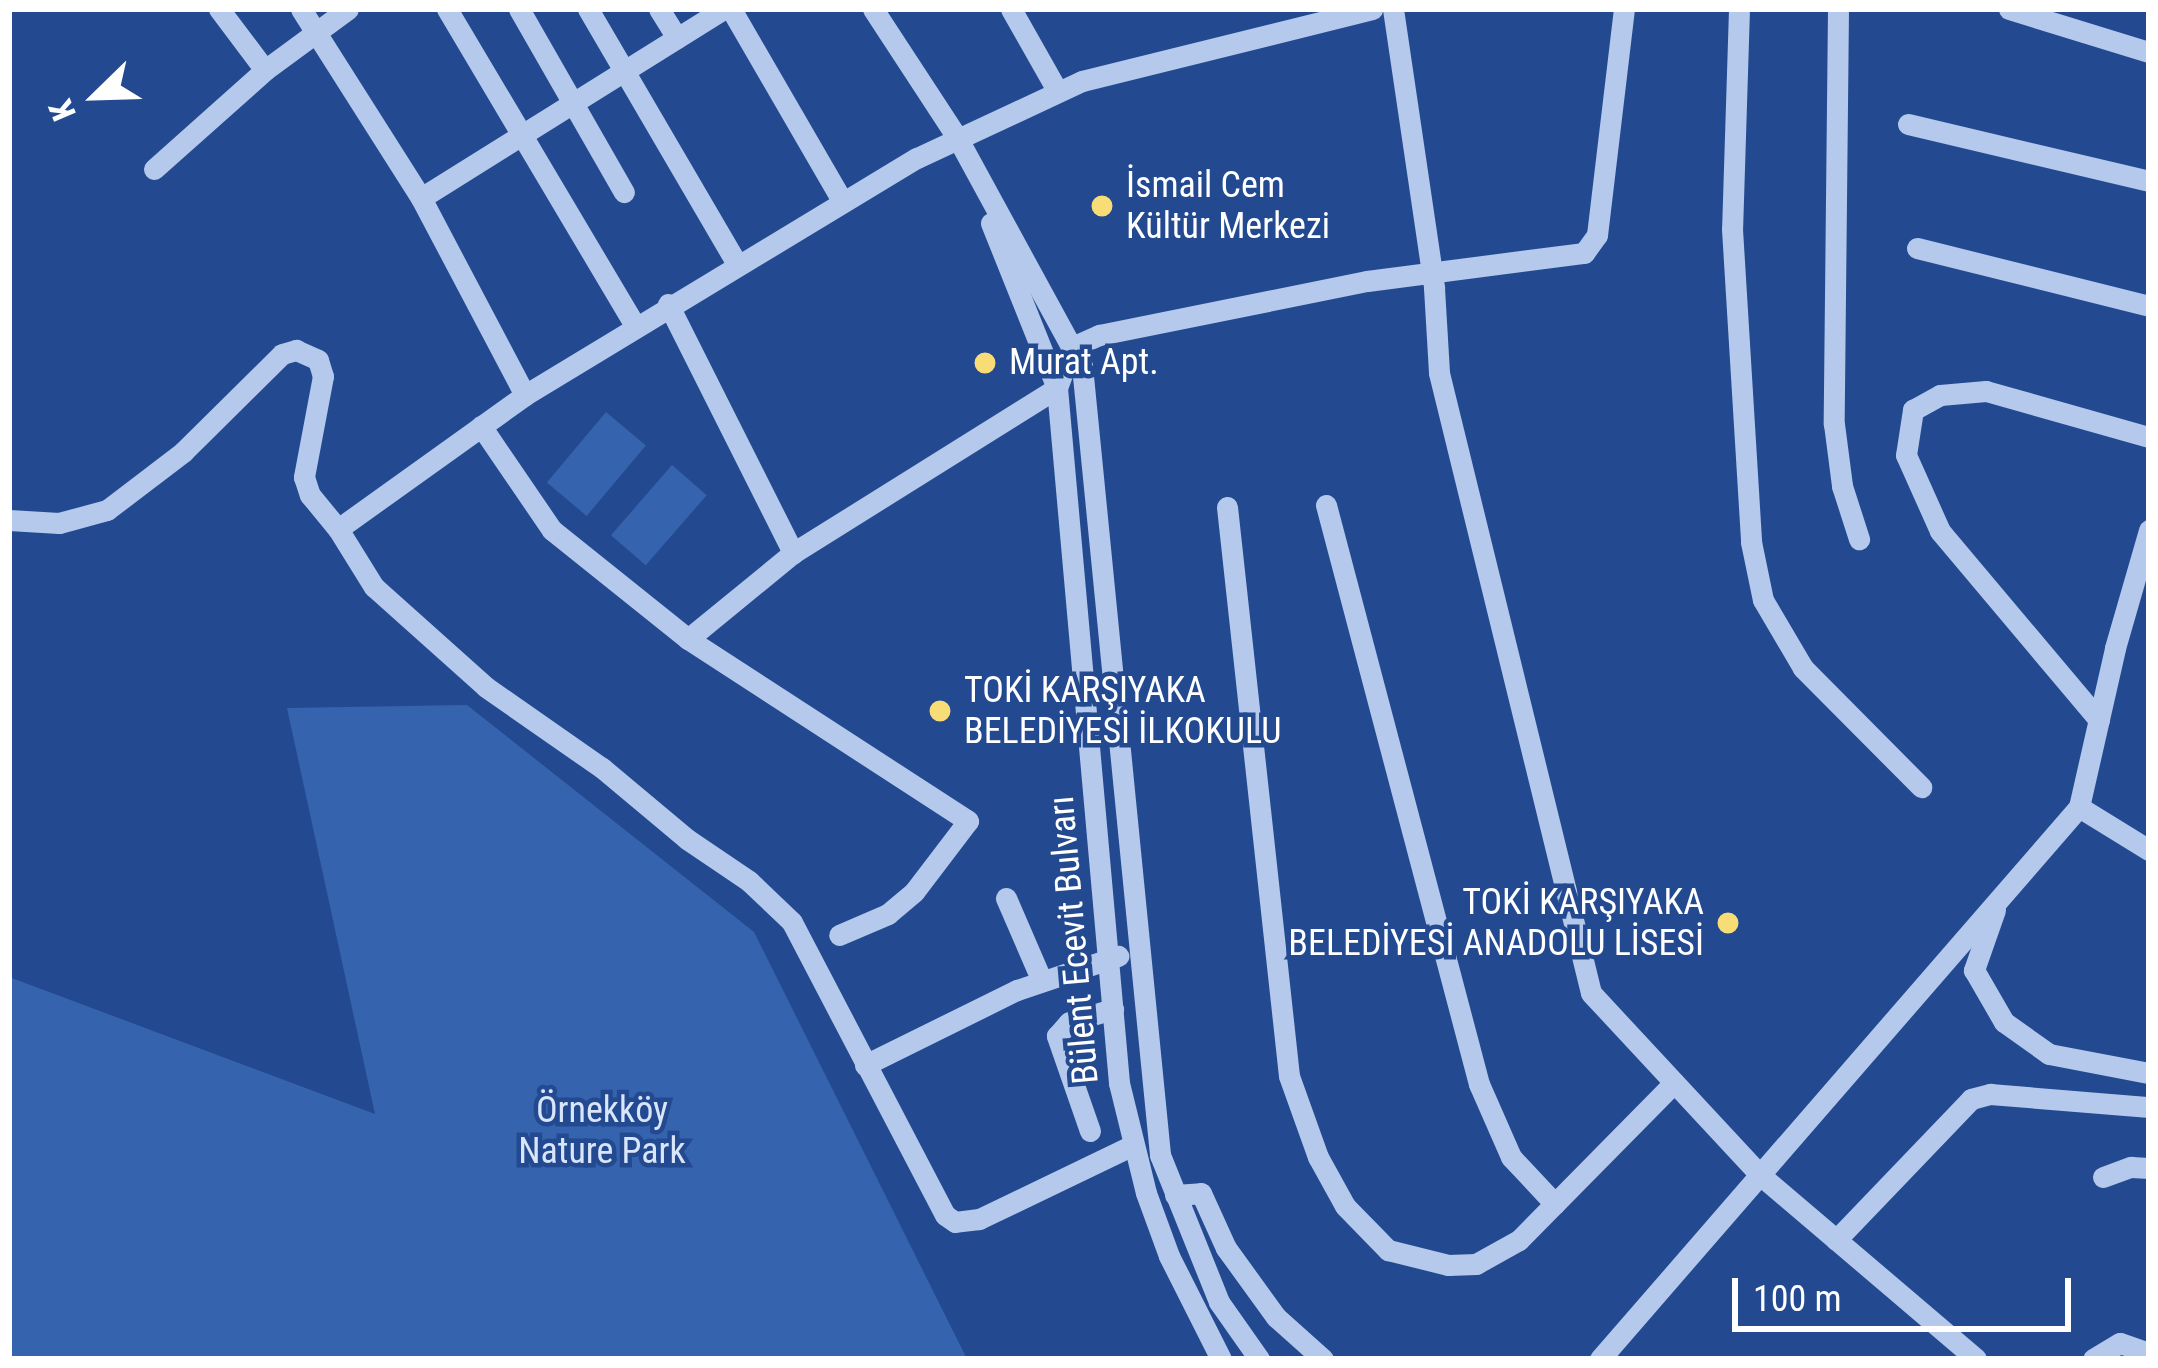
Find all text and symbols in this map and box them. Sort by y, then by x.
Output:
north arrow [36,36,156,156]
text: K [41,94,84,126]
place label: İsmail Cem Kültür Merkezi [1126,163,1330,248]
marker: İsmail Cem Kültür Merkezi [1089,193,1115,219]
place label: Murat Apt. [1009,341,1159,385]
marker: Murat Apt. [972,350,998,376]
place label: TOKİ KARŞIYAKA BELEDİYESİ İLKOKULU [964,668,1281,753]
marker: TOKİ KARŞIYAKA BELEDİYESİ İLKOKULU [927,698,953,724]
street label: Bülent Ecevit Bulvarı [1040,794,1108,1086]
place label: TOKİ KARŞIYAKA BELEDİYESİ ANADOLU LİSESİ [1288,880,1704,965]
marker: TOKİ KARŞIYAKA BELEDİYESİ ANADOLU LİSESİ [1715,910,1741,936]
park label: Örnekköy Nature Park [518,1088,686,1173]
scale bar [1738,1254,2077,1328]
text: 100 m [1753,1278,1842,1320]

